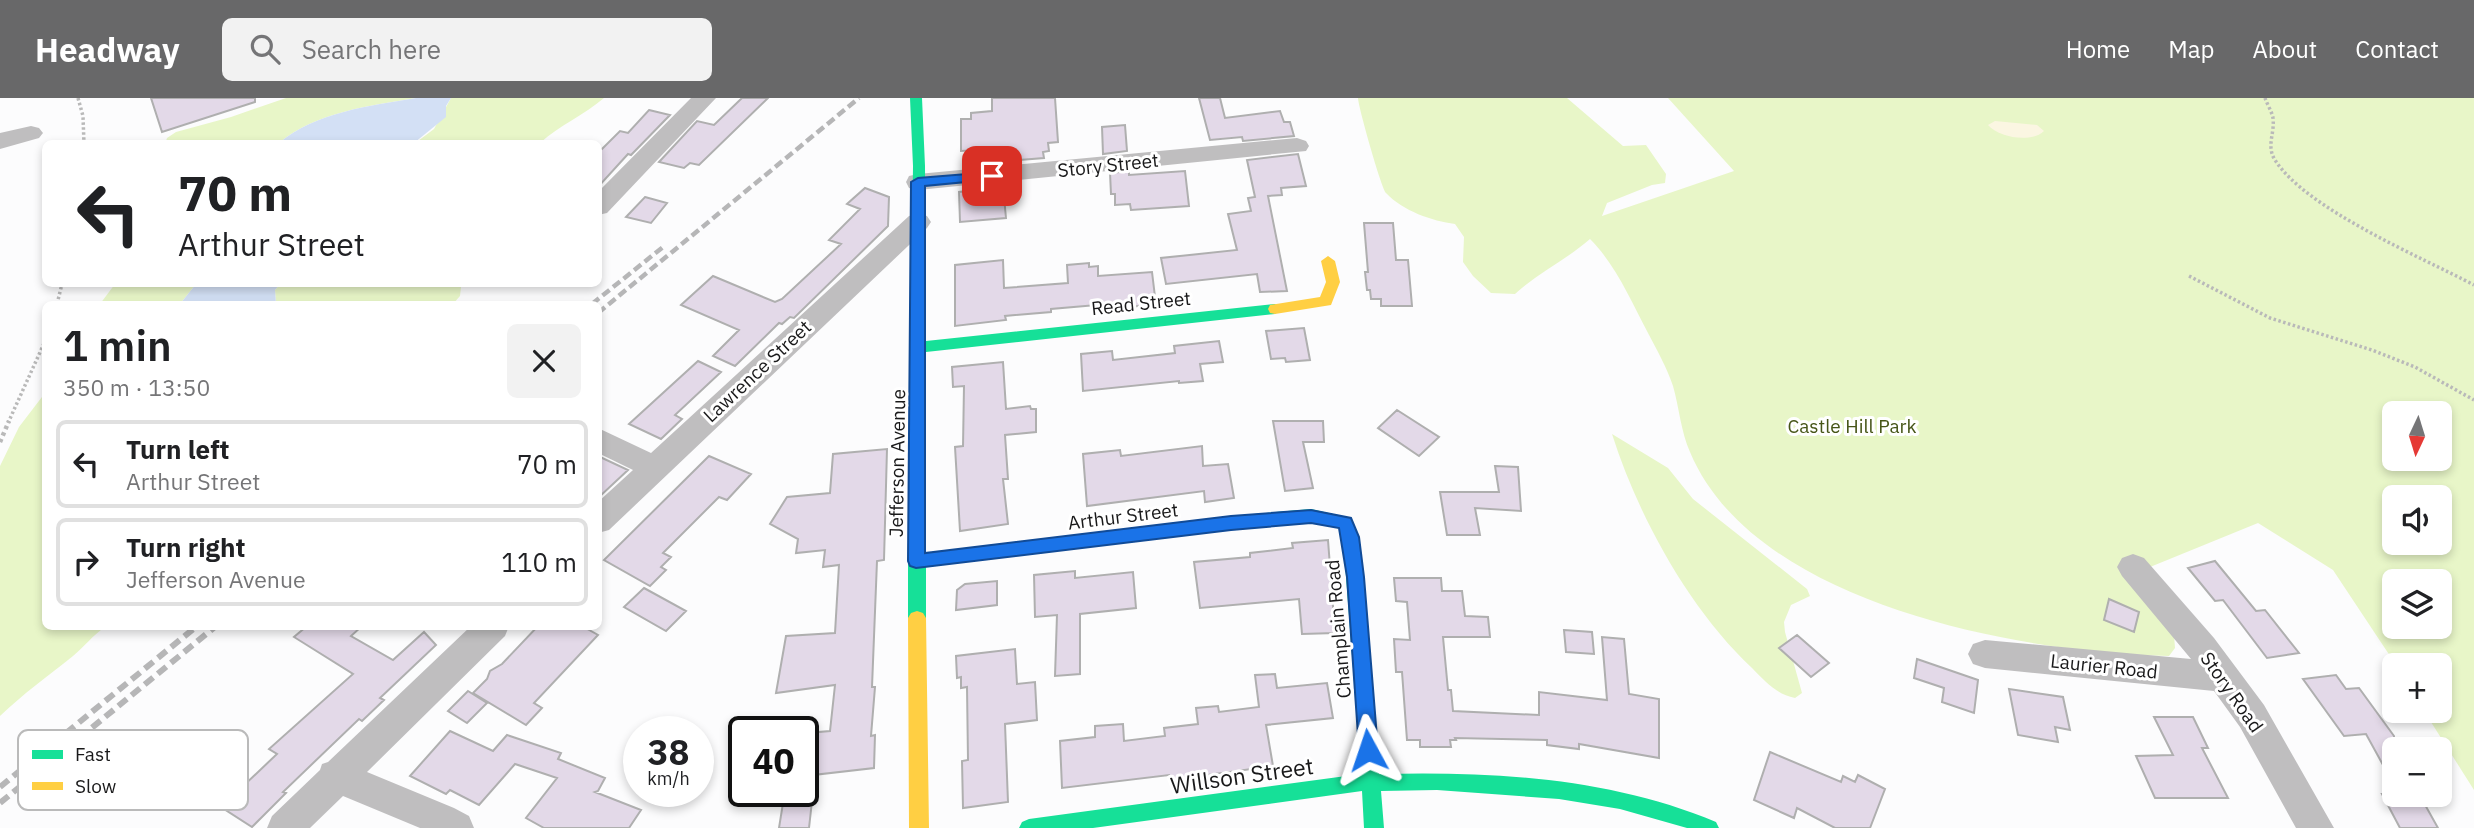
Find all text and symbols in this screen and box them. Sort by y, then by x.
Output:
search box [222,18,712,81]
text: Headway [35,28,180,71]
icon: search [246,30,284,68]
text: Search here [302,32,441,66]
text: Home [2066,33,2130,65]
text: Map [2168,33,2214,65]
text: About [2252,33,2317,65]
text: Contact [2355,33,2439,65]
pin [962,146,1022,206]
street label: Story Street [1056,148,1160,182]
icon: arrive [973,157,1011,195]
text: 70 m [178,161,292,224]
icon: left [63,168,154,259]
text: Arthur Street [178,223,365,265]
street label: Read Street [1090,286,1192,320]
street label: Lawrence Street [698,315,816,427]
text: 1 min [63,318,172,373]
button: close [507,324,581,398]
text: 350 m · 13:50 [63,372,210,402]
street label: Jefferson Avenue [884,389,910,537]
north arrow [2382,401,2452,471]
map controls [2382,401,2452,807]
park label: Castle Hill Park [1787,414,1917,438]
text: Turn left [126,432,229,466]
icon: left [67,445,105,483]
text: 70 m [517,447,577,481]
text: Arthur Street [126,466,260,496]
button: sound [2382,485,2452,555]
street label: Arthur Street [1066,497,1180,535]
text: Turn right [126,530,245,564]
icon: right [67,543,105,581]
text: 110 m [501,545,577,579]
street label: Champlain Road [1320,559,1356,699]
text: Jefferson Avenue [126,564,306,594]
button: layers [2382,569,2452,639]
street label: Story Road [2195,647,2269,737]
street label: Laurier Road [2049,648,2159,684]
button: + [2382,653,2452,723]
position arrow [1331,713,1405,787]
speed limit sign: 40 [728,716,819,807]
text: 38 [647,729,690,775]
legend [18,730,248,810]
button: − [2382,737,2452,807]
text: Fast [75,742,111,766]
street label: Willson Street [1168,750,1315,800]
text: km/h [647,767,690,790]
text: Slow [75,774,116,798]

